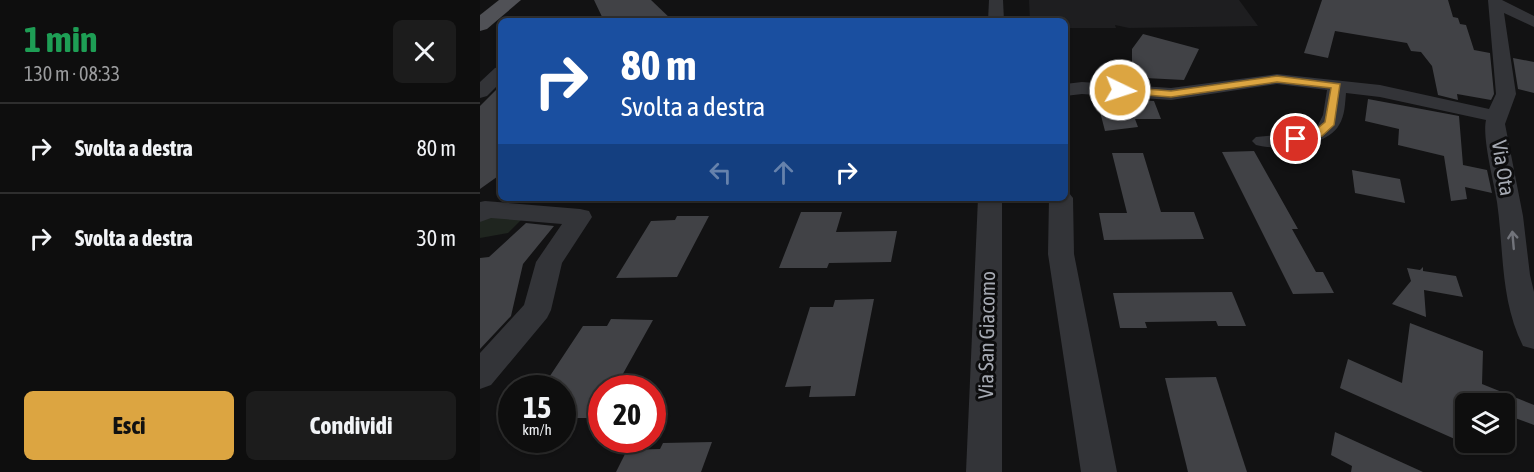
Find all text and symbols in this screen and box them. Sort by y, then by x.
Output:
text: 1 min [24,18,98,60]
button: close [393,20,456,83]
text: 80 m [621,41,696,89]
icon: right [522,42,600,120]
position arrow [1088,58,1152,122]
text: 130 m · 08:33 [24,62,120,85]
text: Svolta a destra [621,91,765,122]
pin [1270,113,1321,164]
icon: arrive [1279,122,1312,155]
icon: right [24,132,57,165]
text: Svolta a destra [75,135,193,161]
text: 80 m [416,135,456,161]
street label: Via Ota [1488,138,1520,197]
icon: left [704,156,737,189]
icon: ahead [767,156,800,189]
icon: right [830,156,863,189]
icon: right [24,222,57,255]
text: Svolta a destra [75,225,193,251]
text: 30 m [416,225,456,251]
one-way arrow [1507,230,1518,250]
street label: Via San Giacomo [973,271,999,399]
speed limit sign: 20 [588,375,666,453]
text: 15 [523,390,551,424]
button: Esci [24,391,234,460]
button: Condividi [246,391,456,460]
map controls [1455,393,1515,453]
button: layers [1455,393,1515,453]
text: km/h [522,421,552,438]

